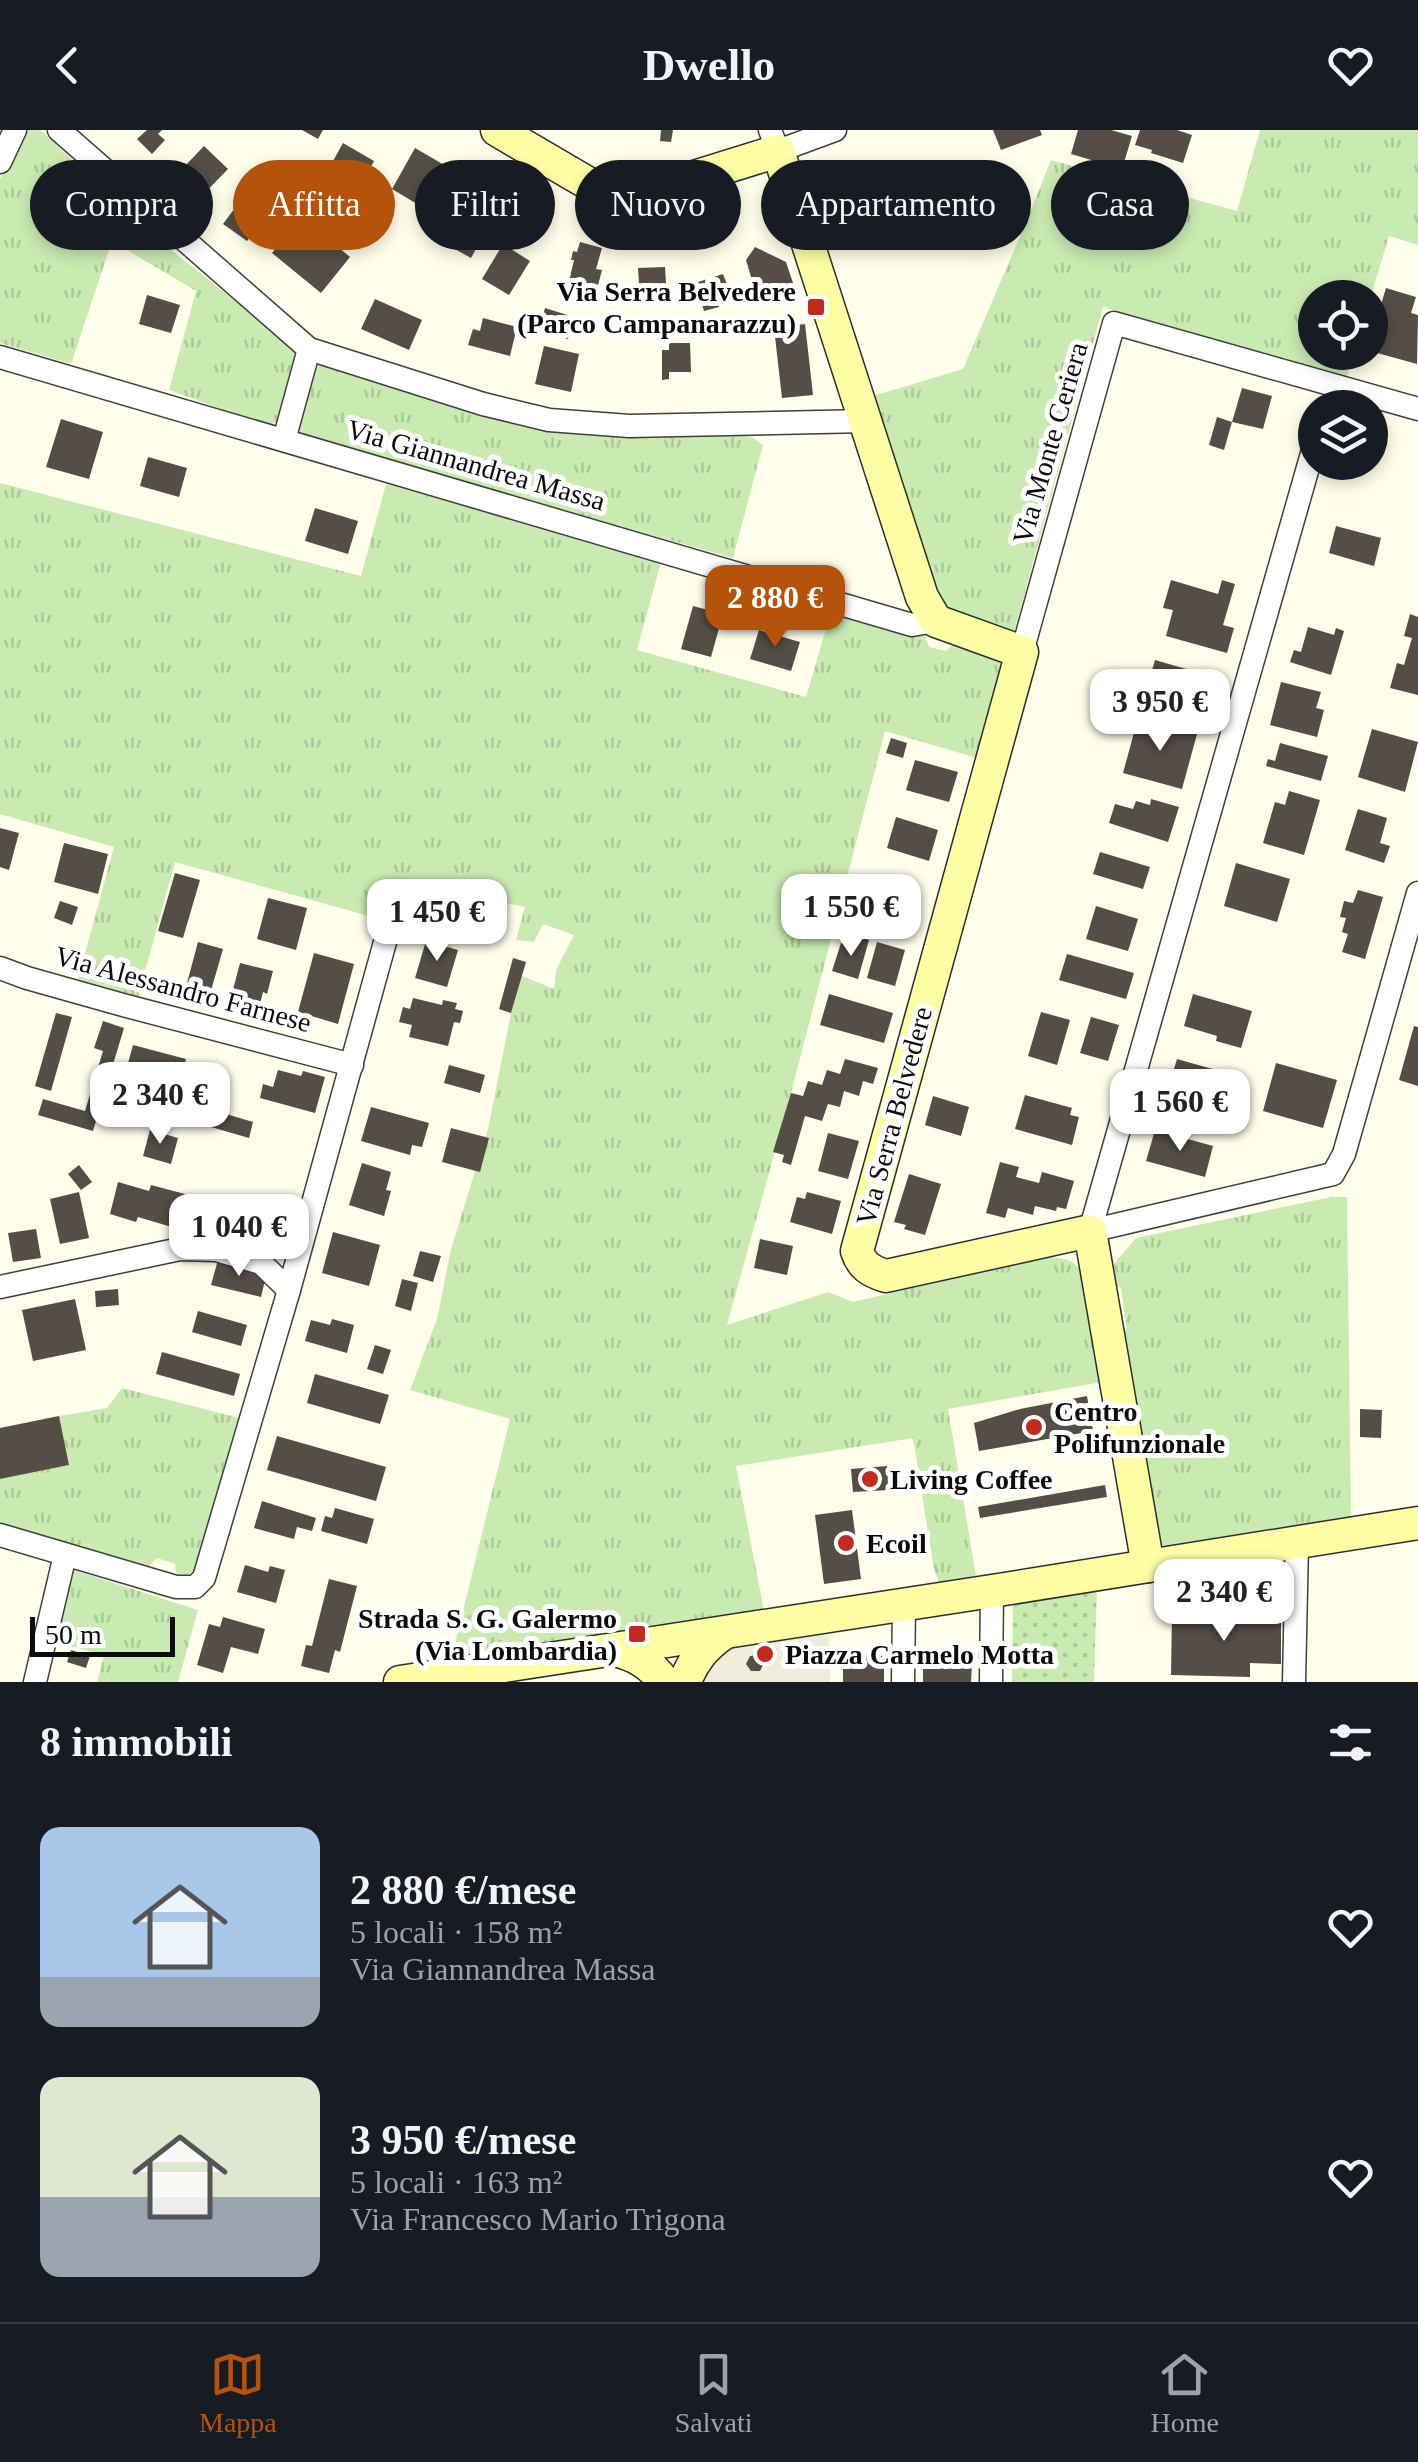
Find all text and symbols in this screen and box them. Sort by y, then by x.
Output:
icon: back [40,38,95,93]
icon: heart [1323,38,1378,93]
text: Dwello [643,40,775,90]
chip: Compra [30,160,213,250]
chip: Affitta [233,160,395,250]
chip: Filtri [415,160,555,250]
chip: Nuovo [575,160,741,250]
chip: Appartamento [761,160,1031,250]
chip: Casa [1051,160,1189,250]
place label: Via Serra Belvedere (Parco Campanarazzu) [517,276,796,339]
map controls [1298,280,1388,480]
button: locate [1298,280,1388,370]
marker: Via Serra Belvedere (Parco Campanarazzu) [805,296,827,318]
street label: Via Monte Ceriera [1006,338,1094,547]
button: layers [1298,390,1388,480]
street label: Via Giannandrea Massa [343,413,609,517]
pin: 2 880 € [683,565,867,650]
text: 2 880 € [727,579,823,615]
pin: 3 950 € [1068,669,1252,754]
text: 3 950 € [1112,683,1208,719]
pin: 1 550 € [759,874,943,959]
pin: 1 450 € [345,879,529,964]
text: 1 550 € [803,888,899,924]
text: 1 450 € [389,893,485,929]
street label: Via Alessandro Farnese [51,940,315,1038]
street label: Via Serra Belvedere [850,1003,938,1229]
pin: 2 340 € [68,1062,252,1147]
pin: 1 560 € [1088,1069,1272,1154]
text: 2 340 € [112,1076,208,1112]
text: 1 560 € [1132,1083,1228,1119]
pin: 1 040 € [147,1194,331,1279]
text: 1 040 € [191,1208,287,1244]
place label: Centro Polifunzionale [1054,1396,1225,1459]
marker: Centro Polifunzionale [1023,1416,1045,1438]
place label: Living Coffee [890,1464,1053,1495]
marker: Living Coffee [859,1468,881,1490]
place label: Ecoil [866,1528,927,1559]
marker: Ecoil [835,1532,857,1554]
pin: 2 340 € [1132,1559,1316,1644]
text: 2 340 € [1176,1573,1272,1609]
place label: Strada S. G. Galermo (Via Lombardia) [358,1603,617,1666]
scale bar [30,1612,175,1656]
text: 50 m [45,1619,102,1650]
marker: Strada S. G. Galermo (Via Lombardia) [626,1623,648,1645]
place label: Piazza Carmelo Motta [785,1639,1054,1670]
marker: Piazza Carmelo Motta [754,1643,776,1665]
icon: filters [1323,1715,1378,1770]
text: 8 immobili [40,1719,233,1765]
icon: home [120,1867,240,1987]
text: 2 880 €/mese [350,1867,576,1913]
icon: heart [1323,1900,1378,1955]
text: 5 locali · 158 m² [350,1914,562,1950]
text: Via Giannandrea Massa [350,1951,656,1987]
icon: home [120,2117,240,2237]
text: 3 950 €/mese [350,2117,576,2163]
icon: heart [1323,2150,1378,2205]
text: 5 locali · 163 m² [350,2164,562,2200]
text: Via Francesco Mario Trigona [350,2201,726,2237]
tab: Mappa [199,2347,277,2439]
tab: Salvati [675,2347,753,2439]
tab: Home [1151,2347,1219,2439]

